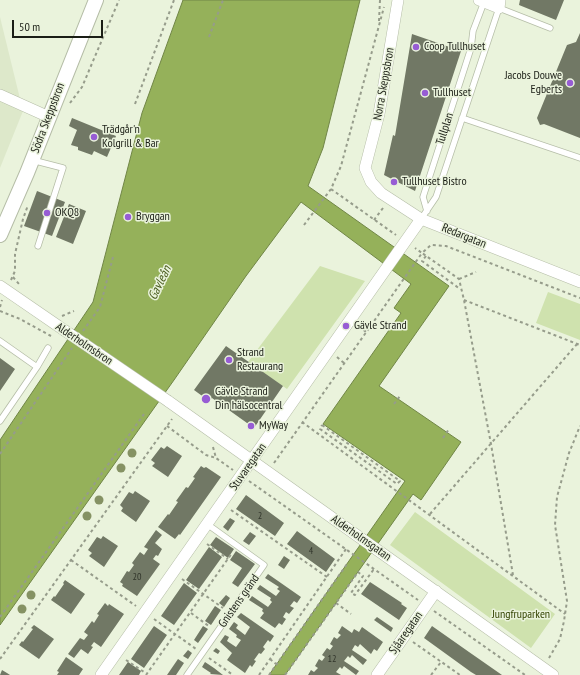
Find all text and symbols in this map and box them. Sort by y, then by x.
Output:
scale bar [14,12,105,38]
text: 50 m [19,19,40,34]
place label: Coop Tullhuset [424,40,485,54]
marker: Coop Tullhuset [411,42,421,52]
street label: Norra Skeppsbron [371,46,397,122]
place label: Jacobs Douwe Egberts [505,69,562,97]
marker: Jacobs Douwe Egberts [565,78,575,88]
street label: Södra Skeppsbron [28,81,68,155]
place label: Tullhuset [433,86,471,100]
marker: Tullhuset [420,88,430,98]
street label: Tullplan [433,111,457,147]
place label: Trädgår'n Kolgrill & Bar [102,123,159,151]
marker: Trädgår'n Kolgrill & Bar [89,132,99,142]
place label: Tullhuset Bistro [402,175,467,189]
marker: Tullhuset Bistro [389,177,399,187]
place label: OKQ8 [55,206,79,220]
marker: OKQ8 [42,208,52,218]
place label: Bryggan [136,210,170,224]
marker: Bryggan [123,212,133,222]
street label: Redargatan [440,221,488,251]
water label: Gavleån [145,263,175,303]
place label: Gävle Strand [354,319,407,333]
street label: Alderholmsbron [53,320,115,368]
marker: Gävle Strand [341,321,351,331]
place label: Strand Restaurang [237,346,283,374]
marker: Strand Restaurang [224,355,234,365]
place label: Gävle Strand Din hälsocentral [215,385,282,413]
marker: Gävle Strand Din hälsocentral [200,393,212,405]
place label: MyWay [259,419,288,433]
marker: MyWay [246,421,256,431]
street label: Stuvaregatan [226,441,270,493]
house number: 2 [258,510,262,522]
street label: Alderholmsgatan [328,512,394,564]
house number: 4 [309,545,313,557]
house number: 20 [133,571,141,583]
street label: Gnistens gränd [215,572,263,630]
park label: Jungfruparken [492,608,550,622]
street label: Sjåaregatan [386,609,426,657]
house number: 12 [328,653,336,665]

